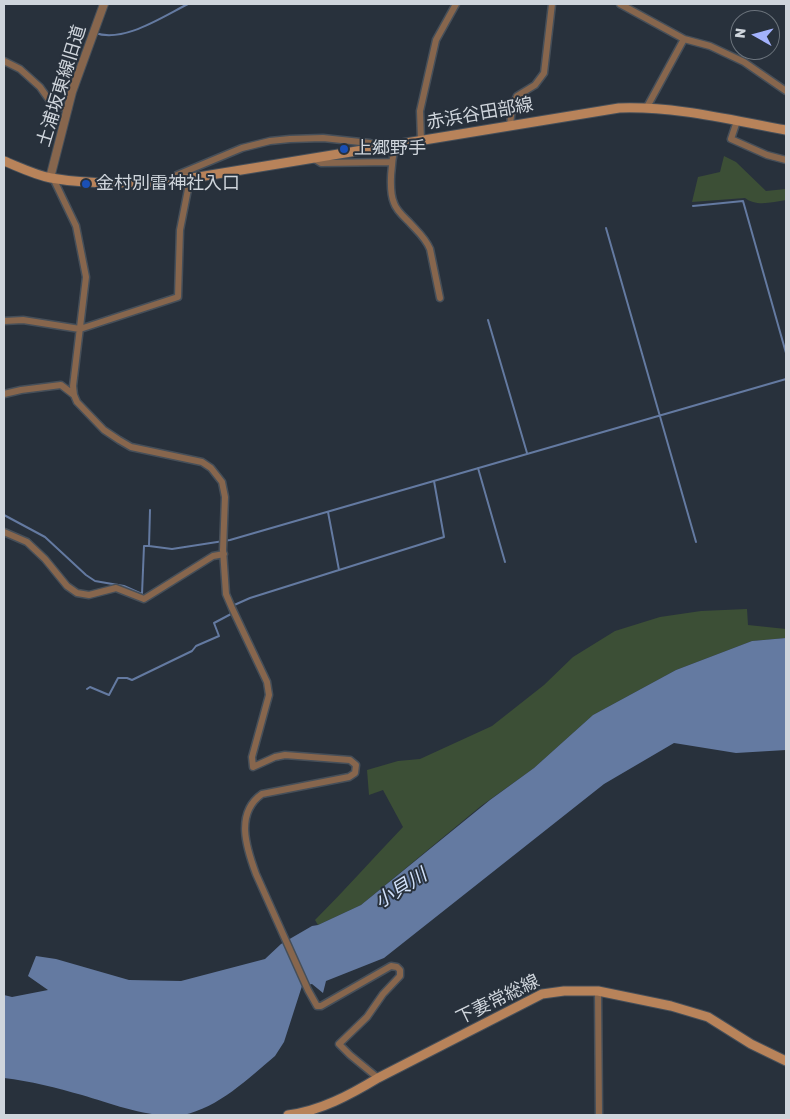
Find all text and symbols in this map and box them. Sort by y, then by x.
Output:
north arrow [730,10,780,60]
street label: 土浦坂東線旧道 [33,23,91,149]
text: N [732,27,750,39]
street label: 赤浜谷田部線 [425,94,535,134]
place label: 上郷野手 [354,138,426,160]
marker: 上郷野手 [338,143,350,155]
place label: 金村別雷神社入口 [96,173,240,195]
marker: 金村別雷神社入口 [80,178,92,190]
water label: 小貝川 [371,864,431,914]
street label: 下妻常総線 [453,971,543,1029]

